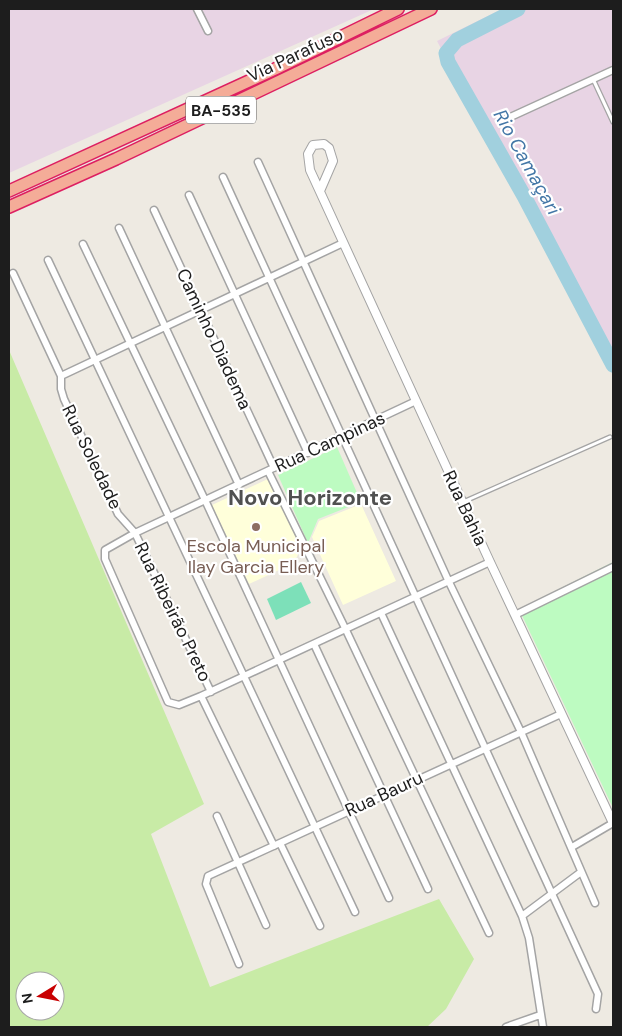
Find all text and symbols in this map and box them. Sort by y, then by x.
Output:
street label: Via Parafuso [243,22,347,88]
road number: BA-535 [186,96,256,124]
water label: Rio Camaçari [488,105,566,220]
street label: Caminho Diadema [171,265,257,413]
street label: Rua Soledade [56,401,128,513]
street label: Rua Campinas [271,406,389,478]
street label: Rua Bahia [437,466,493,550]
district label: Novo Horizonte [228,483,392,512]
marker: Escola Municipal Ilay Garcia Ellery [250,521,262,533]
place label: Escola Municipal Ilay Garcia Ellery [187,534,325,579]
street label: Rua Ribeirão Preto [129,538,217,686]
street label: Rua Bauru [341,765,427,823]
north arrow [15,971,65,1021]
text: N [17,992,37,1005]

